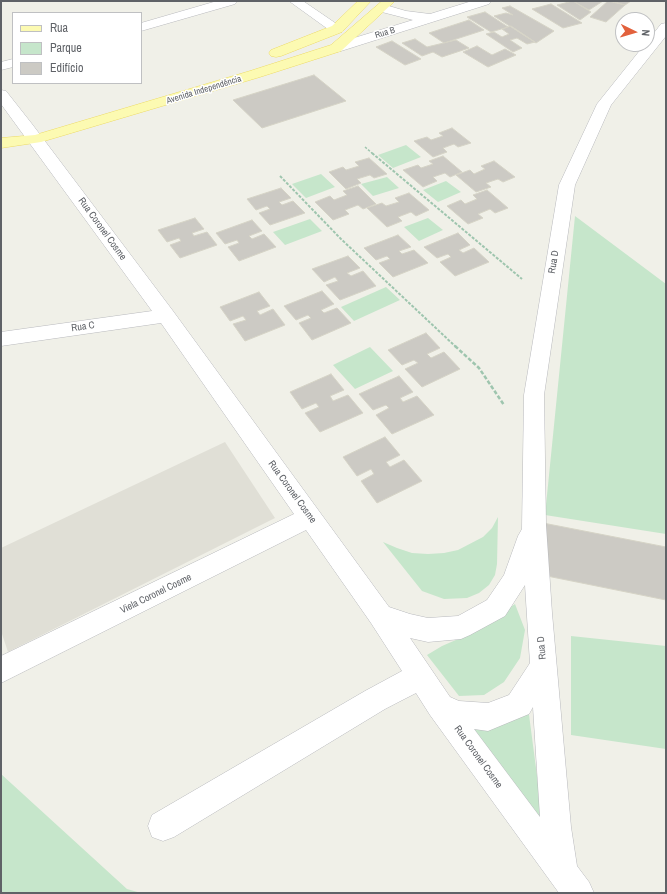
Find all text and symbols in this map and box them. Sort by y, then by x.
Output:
legend [12,12,142,84]
north arrow [615,12,655,52]
text: Rua [50,20,68,36]
street label: Rua B [374,25,396,41]
text: N [639,29,653,37]
text: Parque [50,40,82,56]
text: Edifício [50,60,83,76]
street label: Avenida Independência [165,73,243,107]
street label: Rua Coronel Cosme [75,195,129,263]
street label: Rua D [546,250,562,274]
street label: Rua C [71,319,95,335]
street label: Rua Coronel Cosme [265,458,319,526]
street label: Viela Coronel Cosme [118,572,194,616]
street label: Rua D [535,636,549,660]
street label: Rua Coronel Cosme [451,723,505,791]

